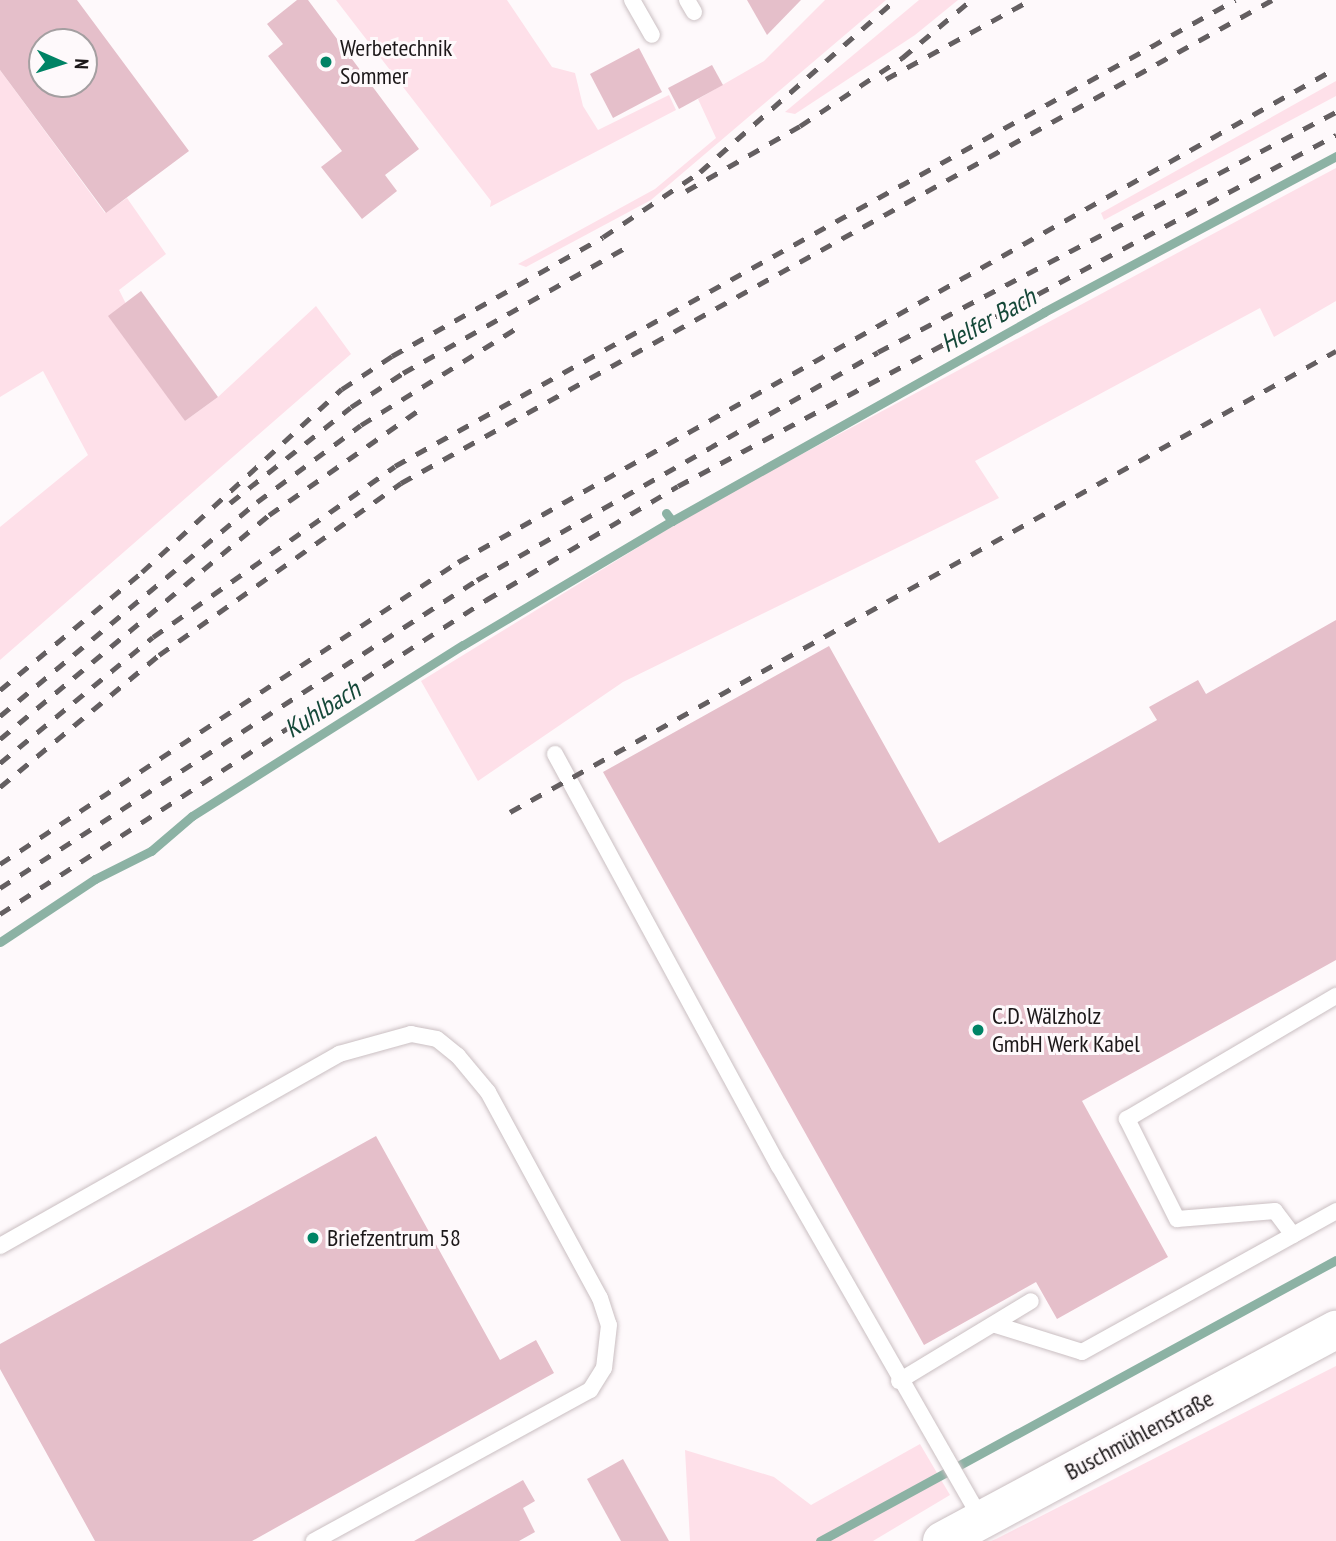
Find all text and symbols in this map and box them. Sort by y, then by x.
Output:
north arrow [28,28,98,98]
place label: Werbetechnik Sommer [340,34,452,90]
marker: Werbetechnik Sommer [318,54,334,70]
text: N [70,58,94,70]
water label: Helfer Bach [935,281,1041,359]
water label: Kuhlbach [278,674,366,744]
place label: C.D. Wälzholz GmbH Werk Kabel [992,1002,1141,1058]
marker: C.D. Wälzholz GmbH Werk Kabel [970,1022,986,1038]
place label: Briefzentrum 58 [327,1224,461,1252]
marker: Briefzentrum 58 [305,1230,321,1246]
street label: Buschmühlenstraße [1060,1384,1218,1486]

